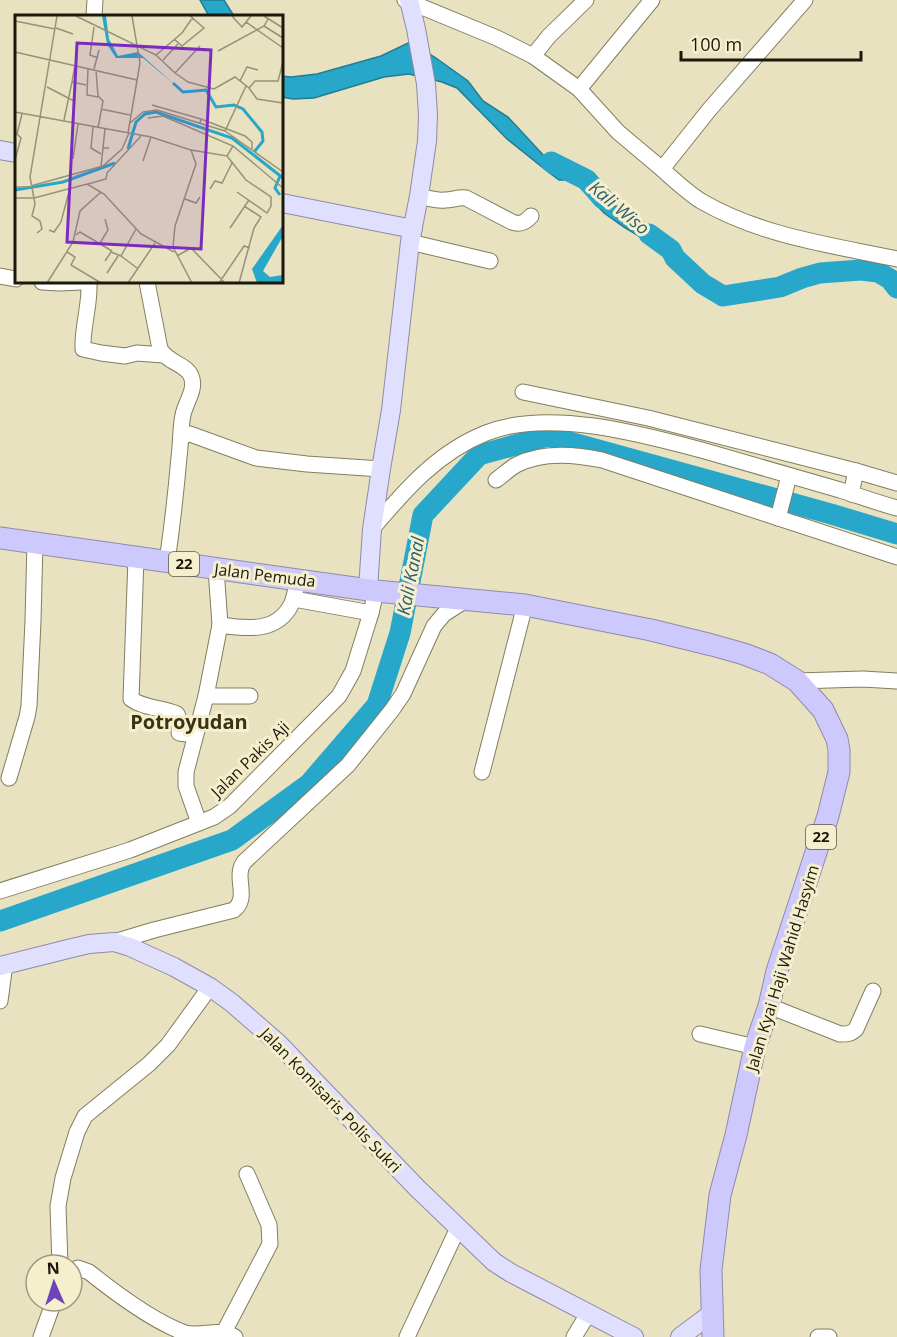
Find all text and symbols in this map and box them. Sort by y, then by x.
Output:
inset map [15,15,284,284]
scale bar [681,24,861,62]
text: 100 m [690,32,742,56]
water label: Kali Wiso [584,175,655,240]
water label: Kali Kanal [391,534,429,617]
road number: 22 [169,552,199,576]
street label: Jalan Pemuda [211,558,317,592]
district label: Potroyudan [130,708,248,735]
street label: Jalan Pakis Aji [205,716,294,803]
road number: 22 [806,825,836,849]
street label: Jalan Kyai Haji Wahid Hasyim [740,862,824,1076]
street label: Jalan Komisaris Polis Sukri [254,1021,406,1177]
north arrow [24,1253,84,1313]
text: N [46,1257,60,1279]

